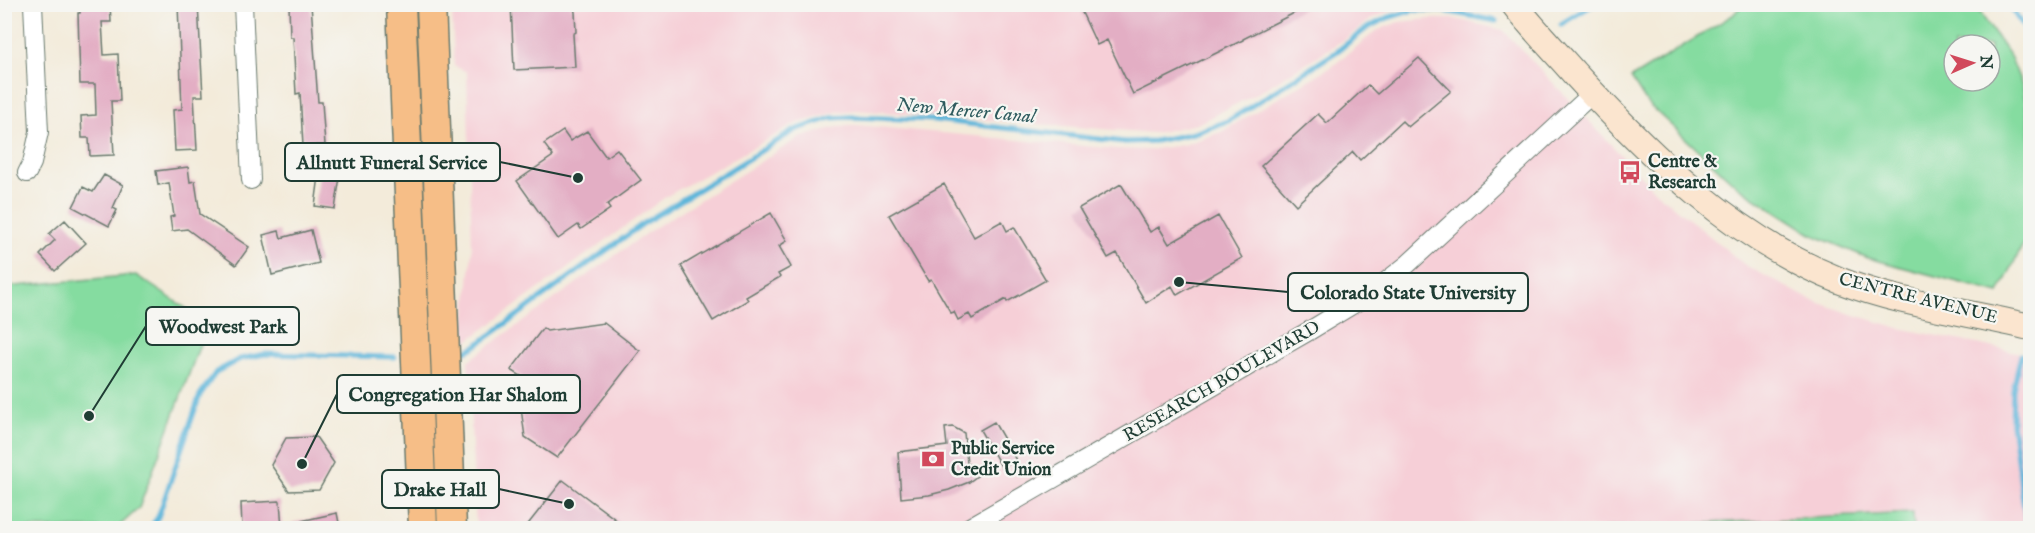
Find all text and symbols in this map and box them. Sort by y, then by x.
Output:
north arrow [1942,33,2002,93]
text: N [1975,54,1995,70]
water label: New Mercer Canal [895,92,1039,130]
callout: Allnutt Funeral Service [285,143,500,181]
text: Allnutt Funeral Service [296,151,488,176]
place label: Centre & Research [1648,151,1718,195]
bus stop icon: Centre & Research [1617,159,1643,185]
street label: CENTRE AVENUE [1836,268,2000,330]
callout: Colorado State University [1288,273,1528,311]
text: Colorado State University [1300,281,1517,306]
callout: Woodwest Park [146,307,299,345]
text: Woodwest Park [158,315,289,340]
street label: RESEARCH BOULEVARD [1119,316,1325,448]
callout: Congregation Har Shalom [337,375,580,413]
text: Congregation Har Shalom [348,383,568,408]
place label: Public Service Credit Union [951,438,1055,482]
bank icon: Public Service Credit Union [920,446,946,472]
callout: Drake Hall [382,470,499,508]
text: Drake Hall [394,478,487,503]

